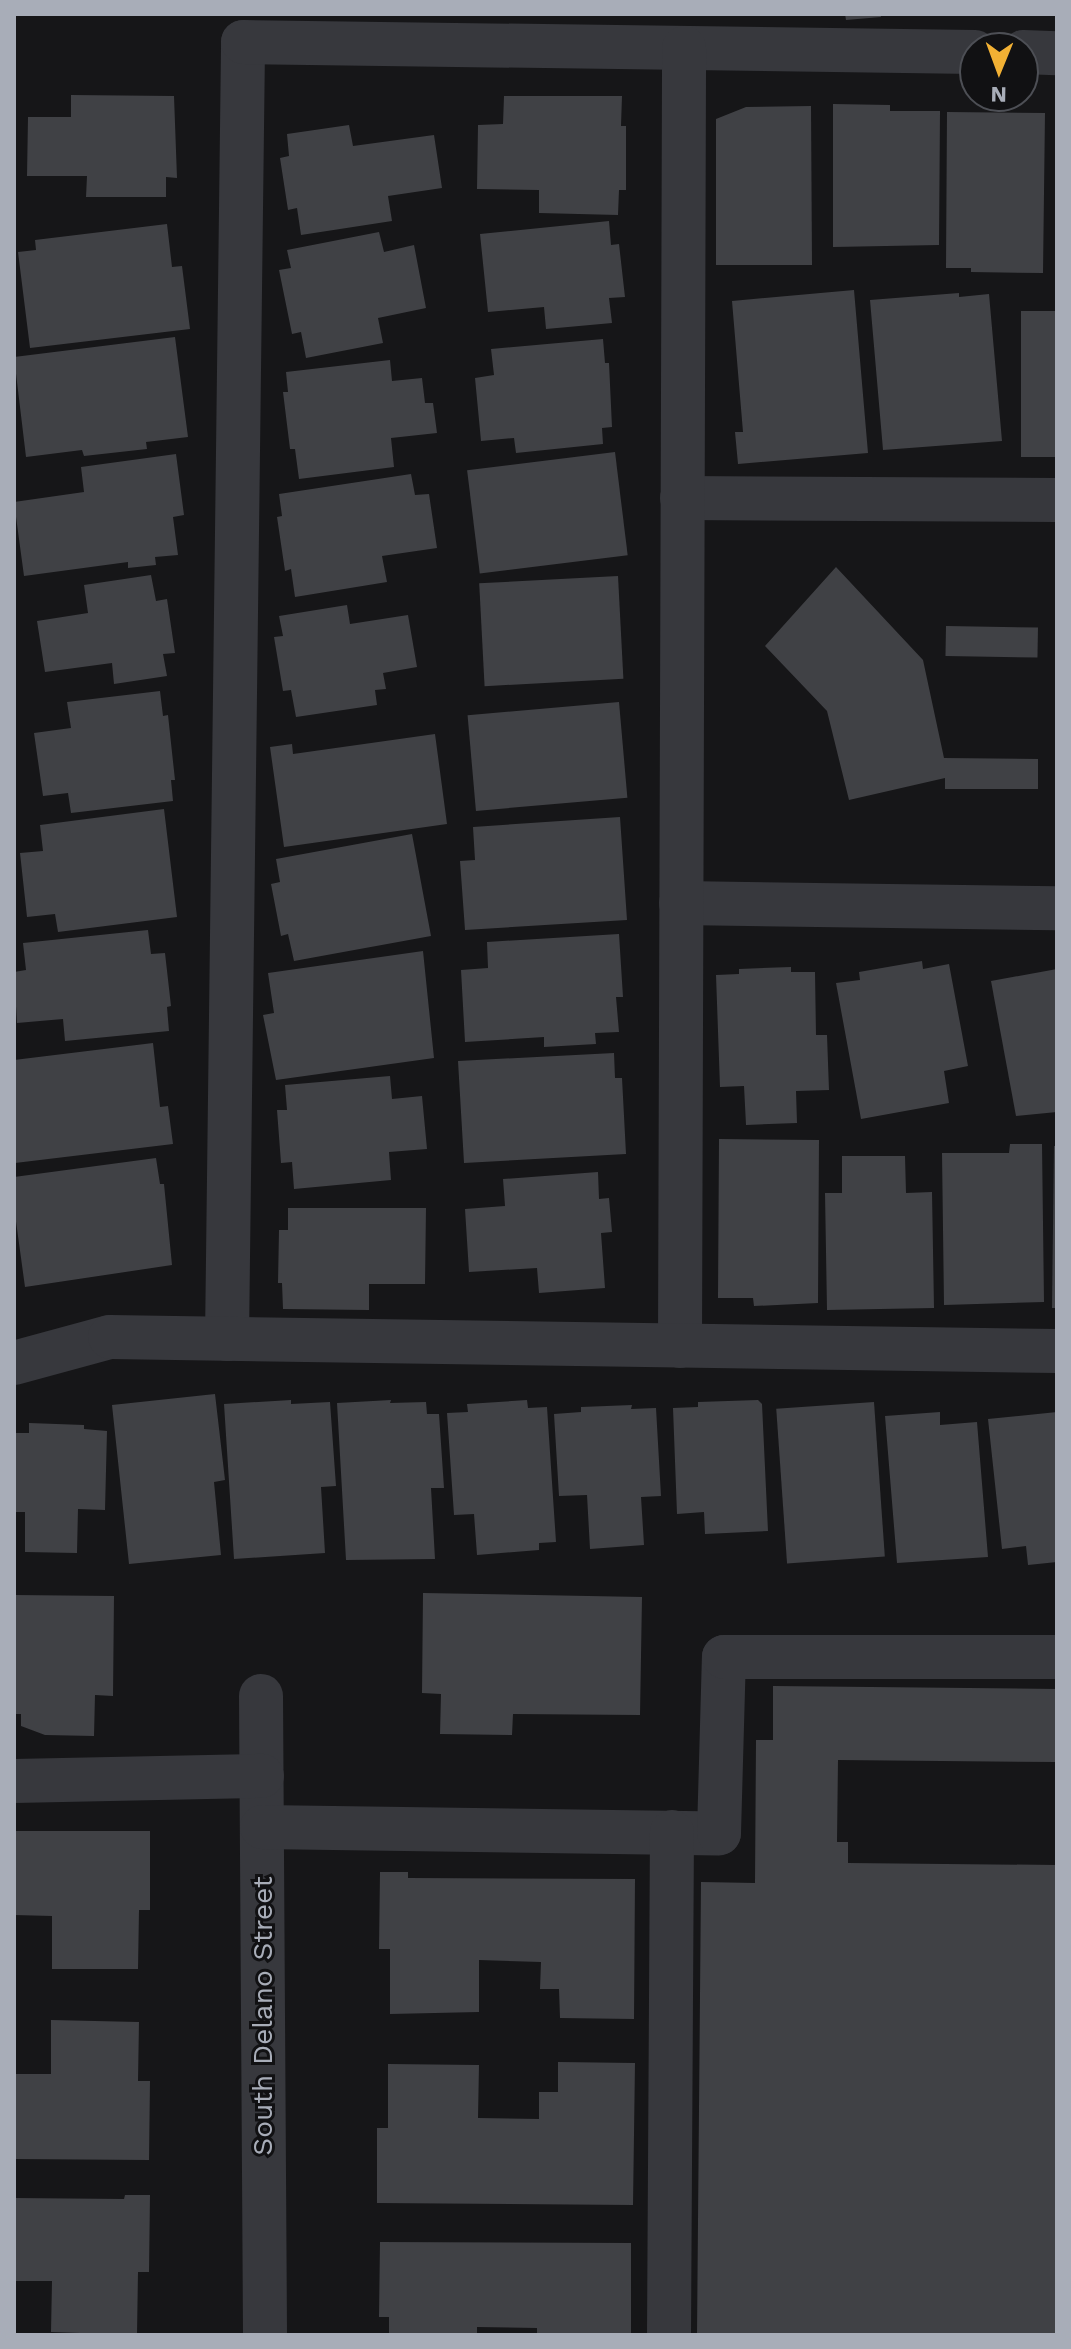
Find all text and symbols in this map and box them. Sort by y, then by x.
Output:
north arrow [959,32,1039,112]
text: N [990,82,1007,107]
street label: South Delano Street [246,1876,280,2156]

